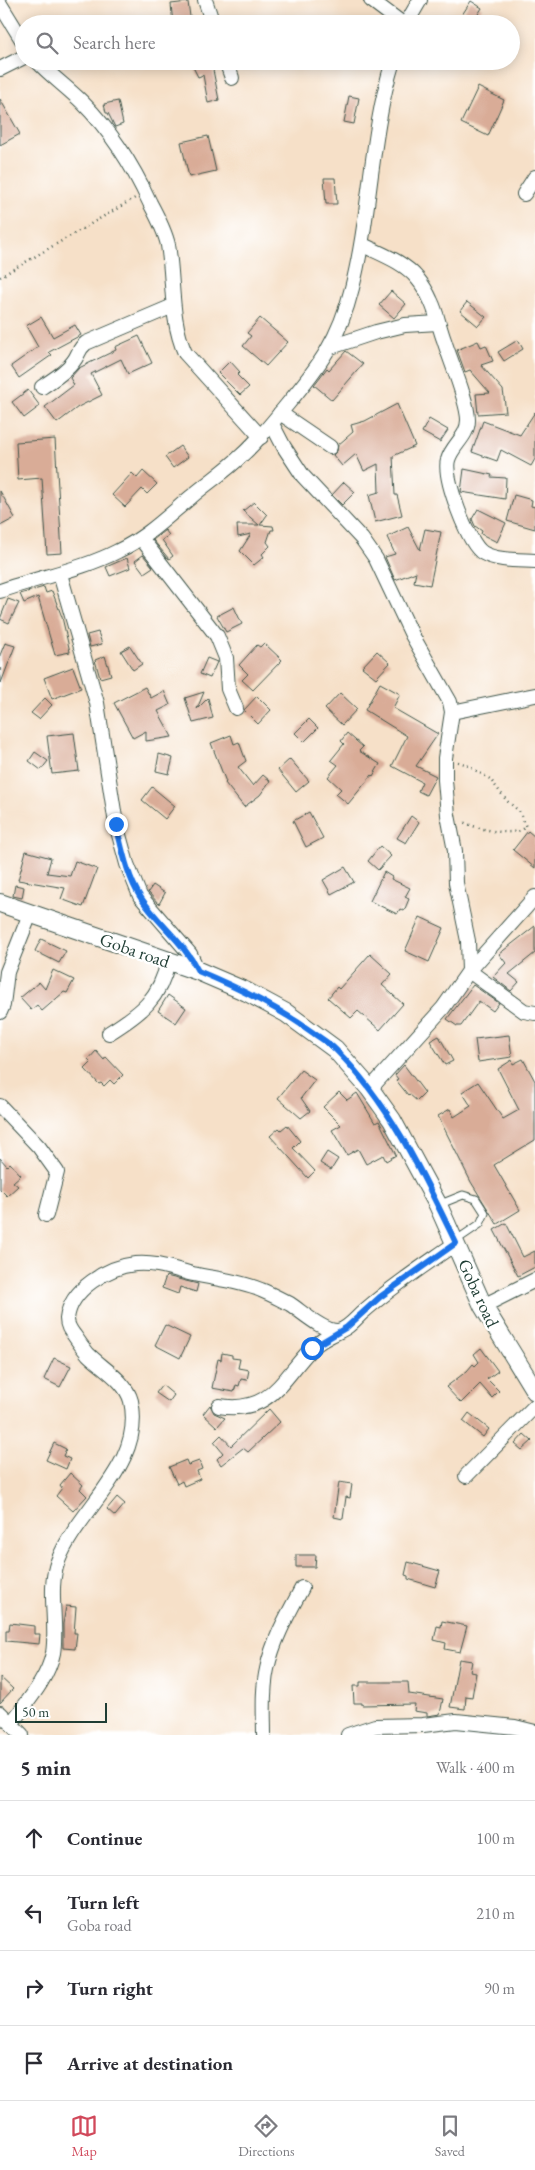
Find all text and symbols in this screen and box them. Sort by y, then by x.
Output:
search box [15,15,520,70]
icon: search [33,29,61,57]
text: Search here [73,30,155,55]
route end [105,813,128,836]
street label: Goba road [97,927,174,973]
street label: Goba road [453,1255,505,1332]
route start [301,1337,324,1360]
scale bar [15,1700,108,1723]
text: 50 m [22,1703,49,1721]
text: 5 min [20,1754,71,1781]
text: Walk · 400 m [436,1757,515,1778]
icon: ahead [20,1824,48,1852]
text: Continue [67,1826,142,1851]
text: 100 m [476,1828,515,1849]
text: Turn left [67,1890,139,1915]
icon: left [20,1899,48,1927]
text: 210 m [476,1903,515,1924]
text: Goba road [67,1915,132,1936]
icon: right [20,1974,48,2002]
text: Turn right [67,1976,153,2001]
text: 90 m [484,1978,515,1999]
icon: arrive [20,2049,48,2077]
text: Arrive at destination [67,2051,233,2076]
tab: Map [70,2112,98,2160]
tab: Directions [238,2112,295,2160]
tab: Saved [435,2112,465,2160]

